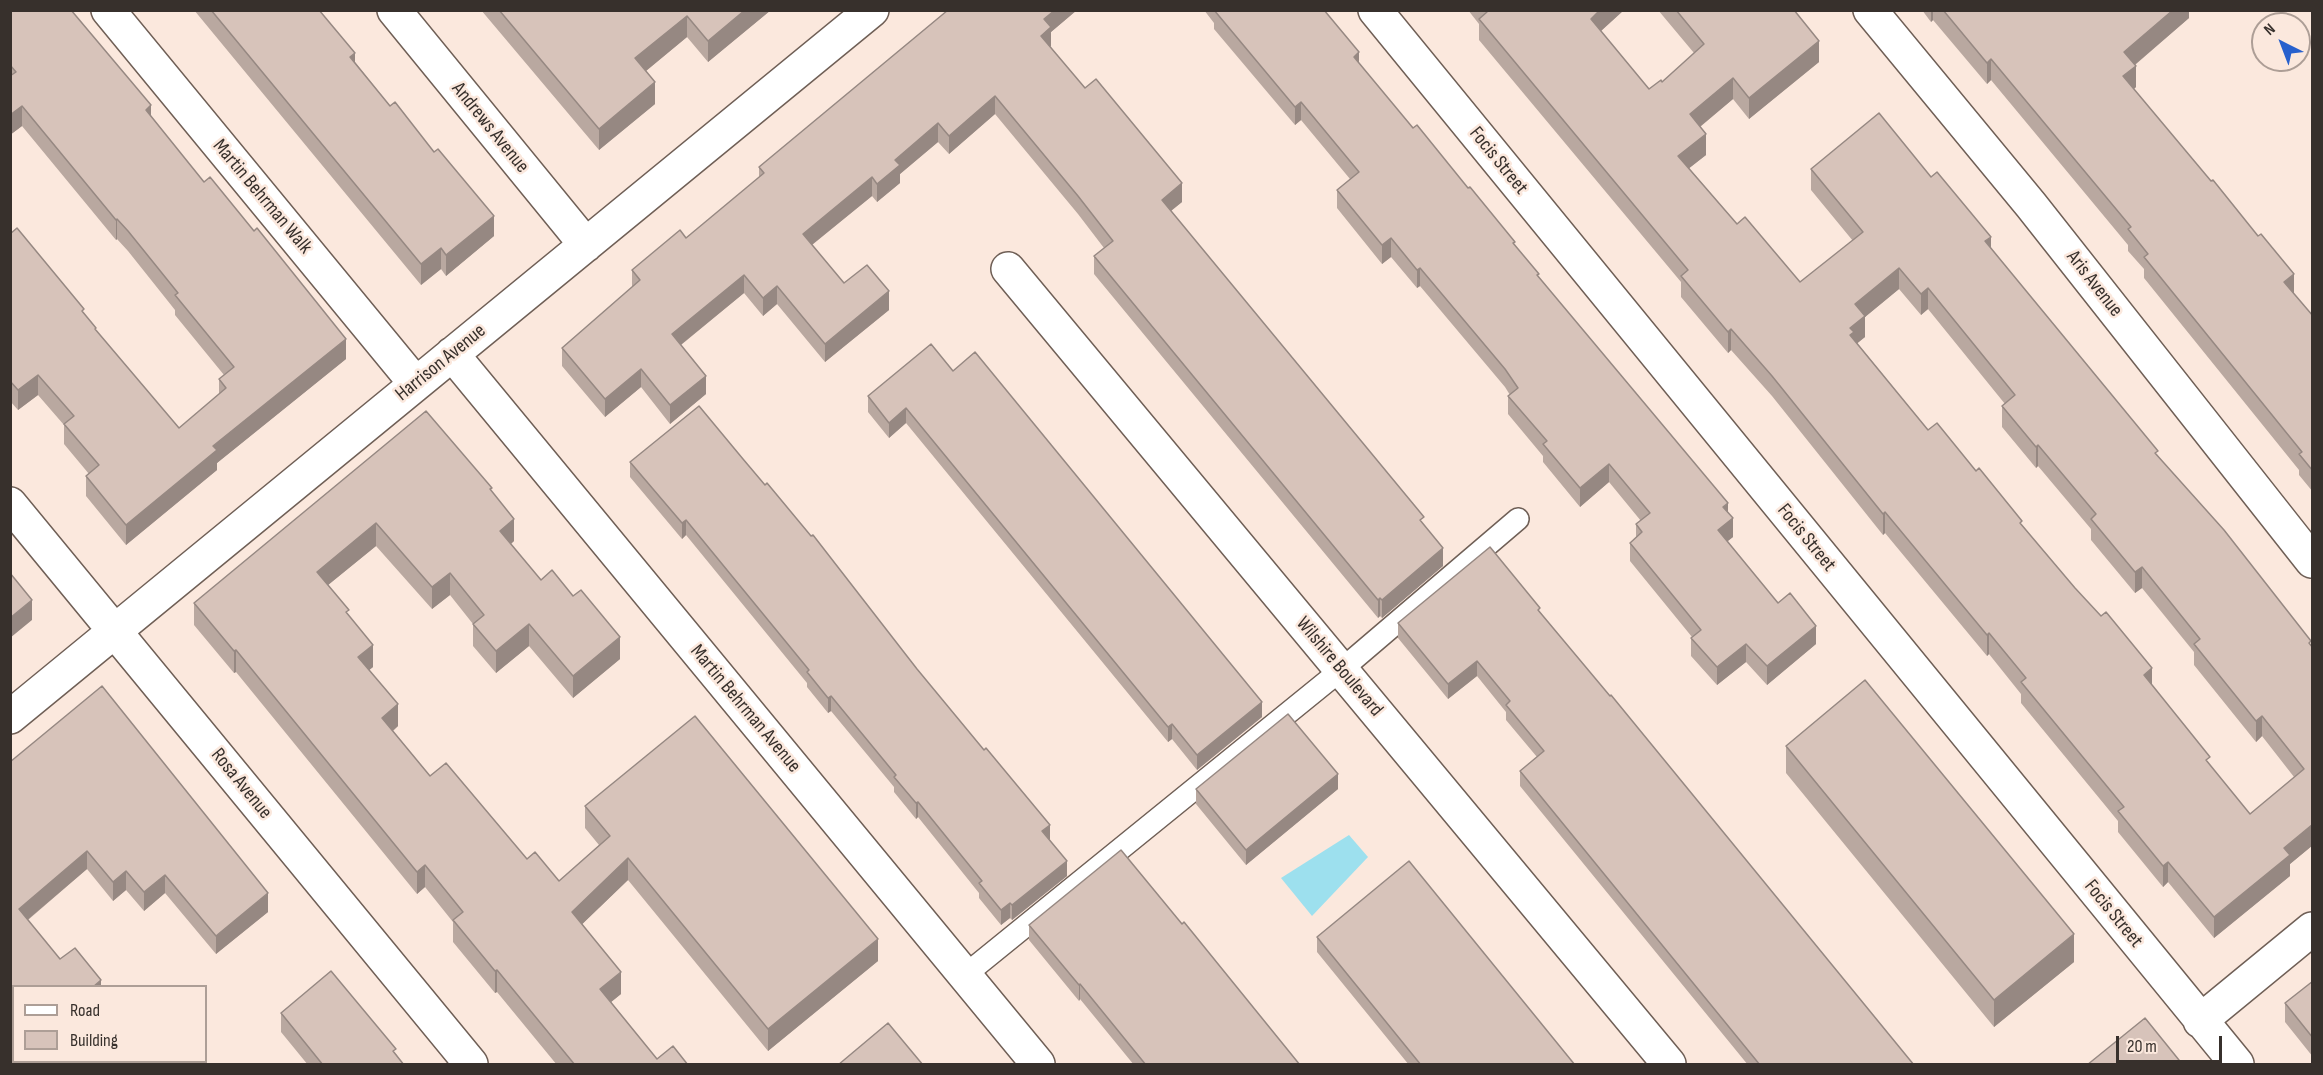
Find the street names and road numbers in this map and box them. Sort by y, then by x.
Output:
street label: Andrews Avenue [446,78,534,178]
street label: Focis Street [1464,122,1532,200]
street label: Martin Behrman Walk [207,135,317,259]
street label: Aris Avenue [2061,246,2127,322]
street label: Harrison Avenue [391,319,491,407]
street label: Focis Street [1772,499,1840,577]
street label: Wilshire Boulevard [1290,612,1388,722]
street label: Martin Behrman Avenue [685,640,805,778]
street label: Rosa Avenue [205,744,277,824]
street label: Focis Street [2079,875,2147,953]

